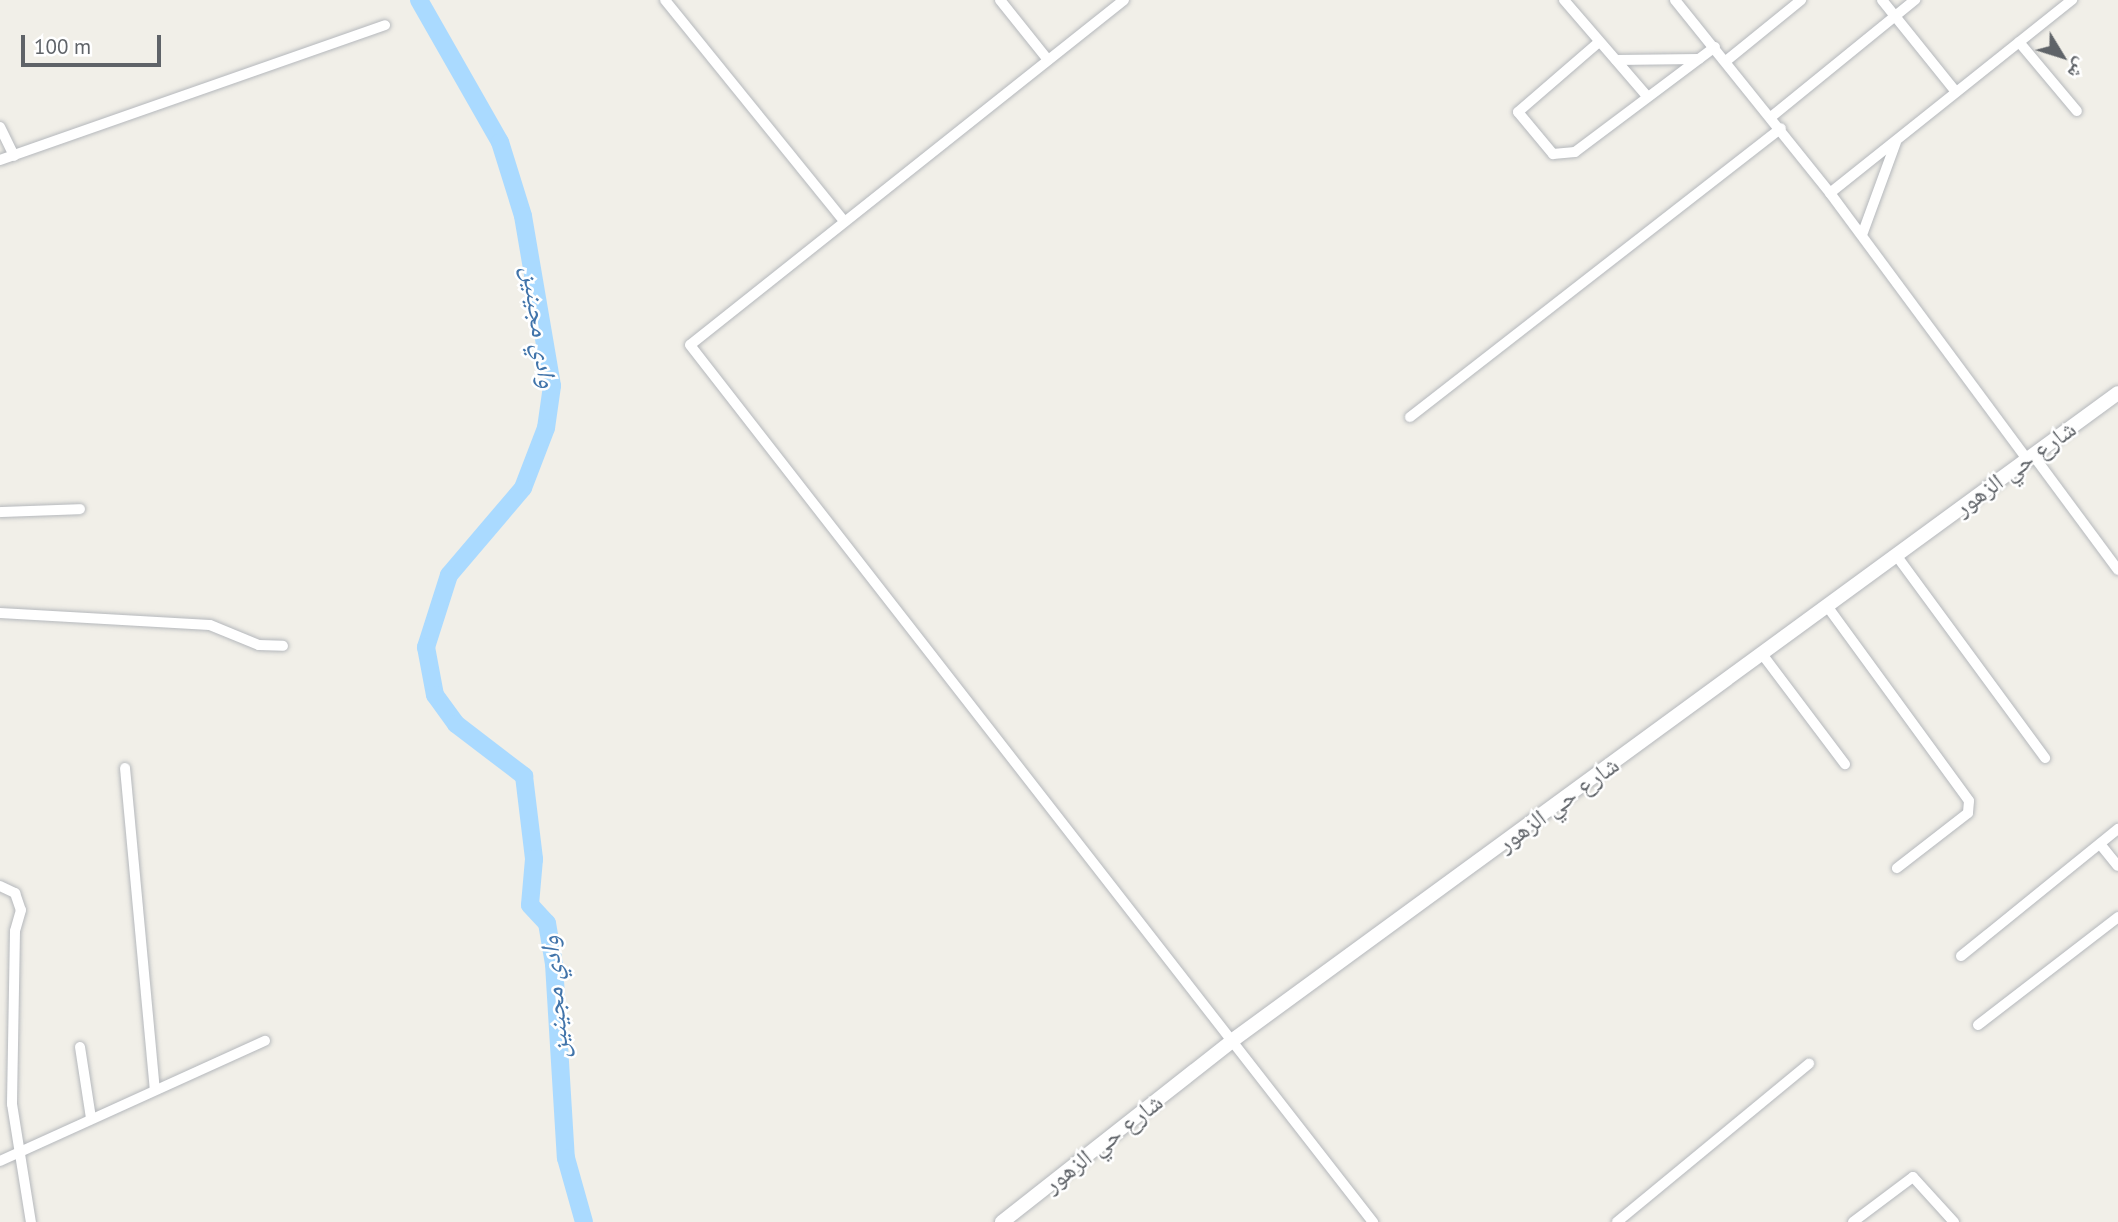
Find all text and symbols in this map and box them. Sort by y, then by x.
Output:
scale bar [24,21,164,65]
north arrow [2027,21,2097,91]
text: 100 m [34,33,91,60]
text: ش [2063,54,2094,84]
water label: وادي مجينين [516,264,564,390]
street label: شارع حي الزهور [1949,414,2081,522]
street label: شارع حي الزهور [1492,750,1624,858]
water label: وادي مجينين [533,934,575,1060]
street label: شارع حي الزهور [1038,1088,1168,1198]

